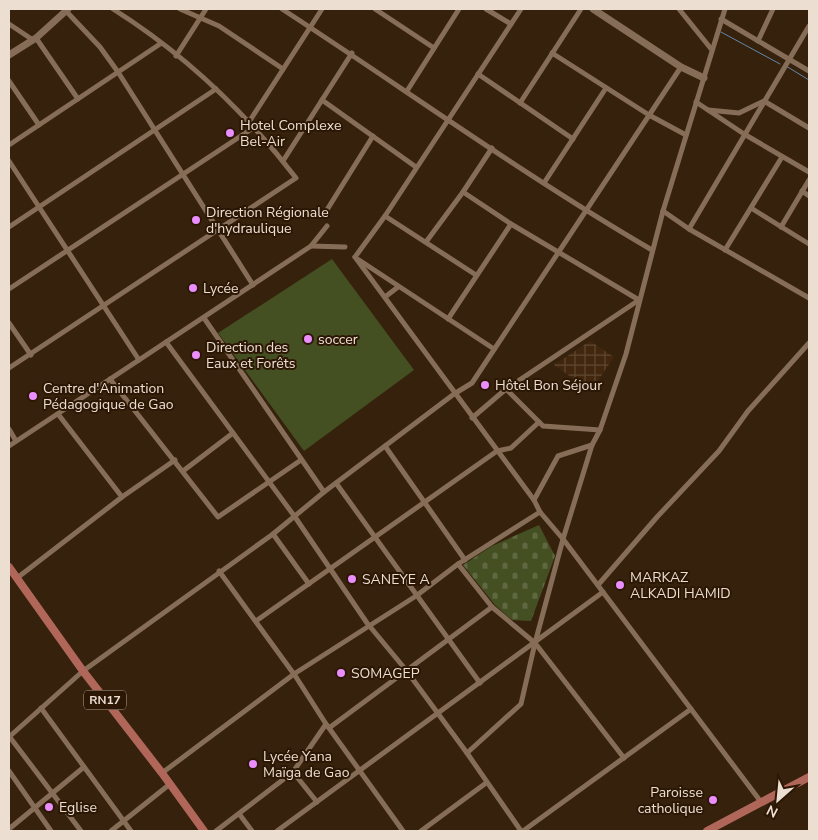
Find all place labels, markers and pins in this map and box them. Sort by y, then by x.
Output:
place label: Hotel Complexe Bel-Air [240,116,341,151]
marker: Hotel Complexe Bel-Air [224,127,236,139]
place label: Direction Régionale d'hydraulique [206,203,329,238]
marker: Direction Régionale d'hydraulique [190,214,202,226]
place label: Lycée [203,279,238,298]
marker: Lycée [187,282,199,294]
place label: soccer [318,330,358,349]
marker: soccer [302,333,314,345]
place label: Direction des Eaux et Forêts [206,338,296,373]
marker: Direction des Eaux et Forêts [190,349,202,361]
place label: Hôtel Bon Séjour [495,376,602,395]
place label: Centre d'Animation Pédagogique de Gao [43,379,174,414]
marker: Hôtel Bon Séjour [479,379,491,391]
marker: Centre d'Animation Pédagogique de Gao [27,390,39,402]
place label: MARKAZ ALKADI HAMID [630,568,731,603]
place label: SANEYE A [362,570,430,589]
marker: SANEYE A [346,573,358,585]
marker: MARKAZ ALKADI HAMID [614,579,626,591]
place label: SOMAGEP [351,664,420,683]
marker: SOMAGEP [335,667,347,679]
place label: Lycée Yana Maïga de Gao [263,747,350,782]
marker: Lycée Yana Maïga de Gao [247,758,259,770]
place label: Paroisse catholique [638,783,703,818]
marker: Paroisse catholique [707,794,719,806]
place label: Eglise [59,798,97,817]
marker: Eglise [43,801,55,813]

